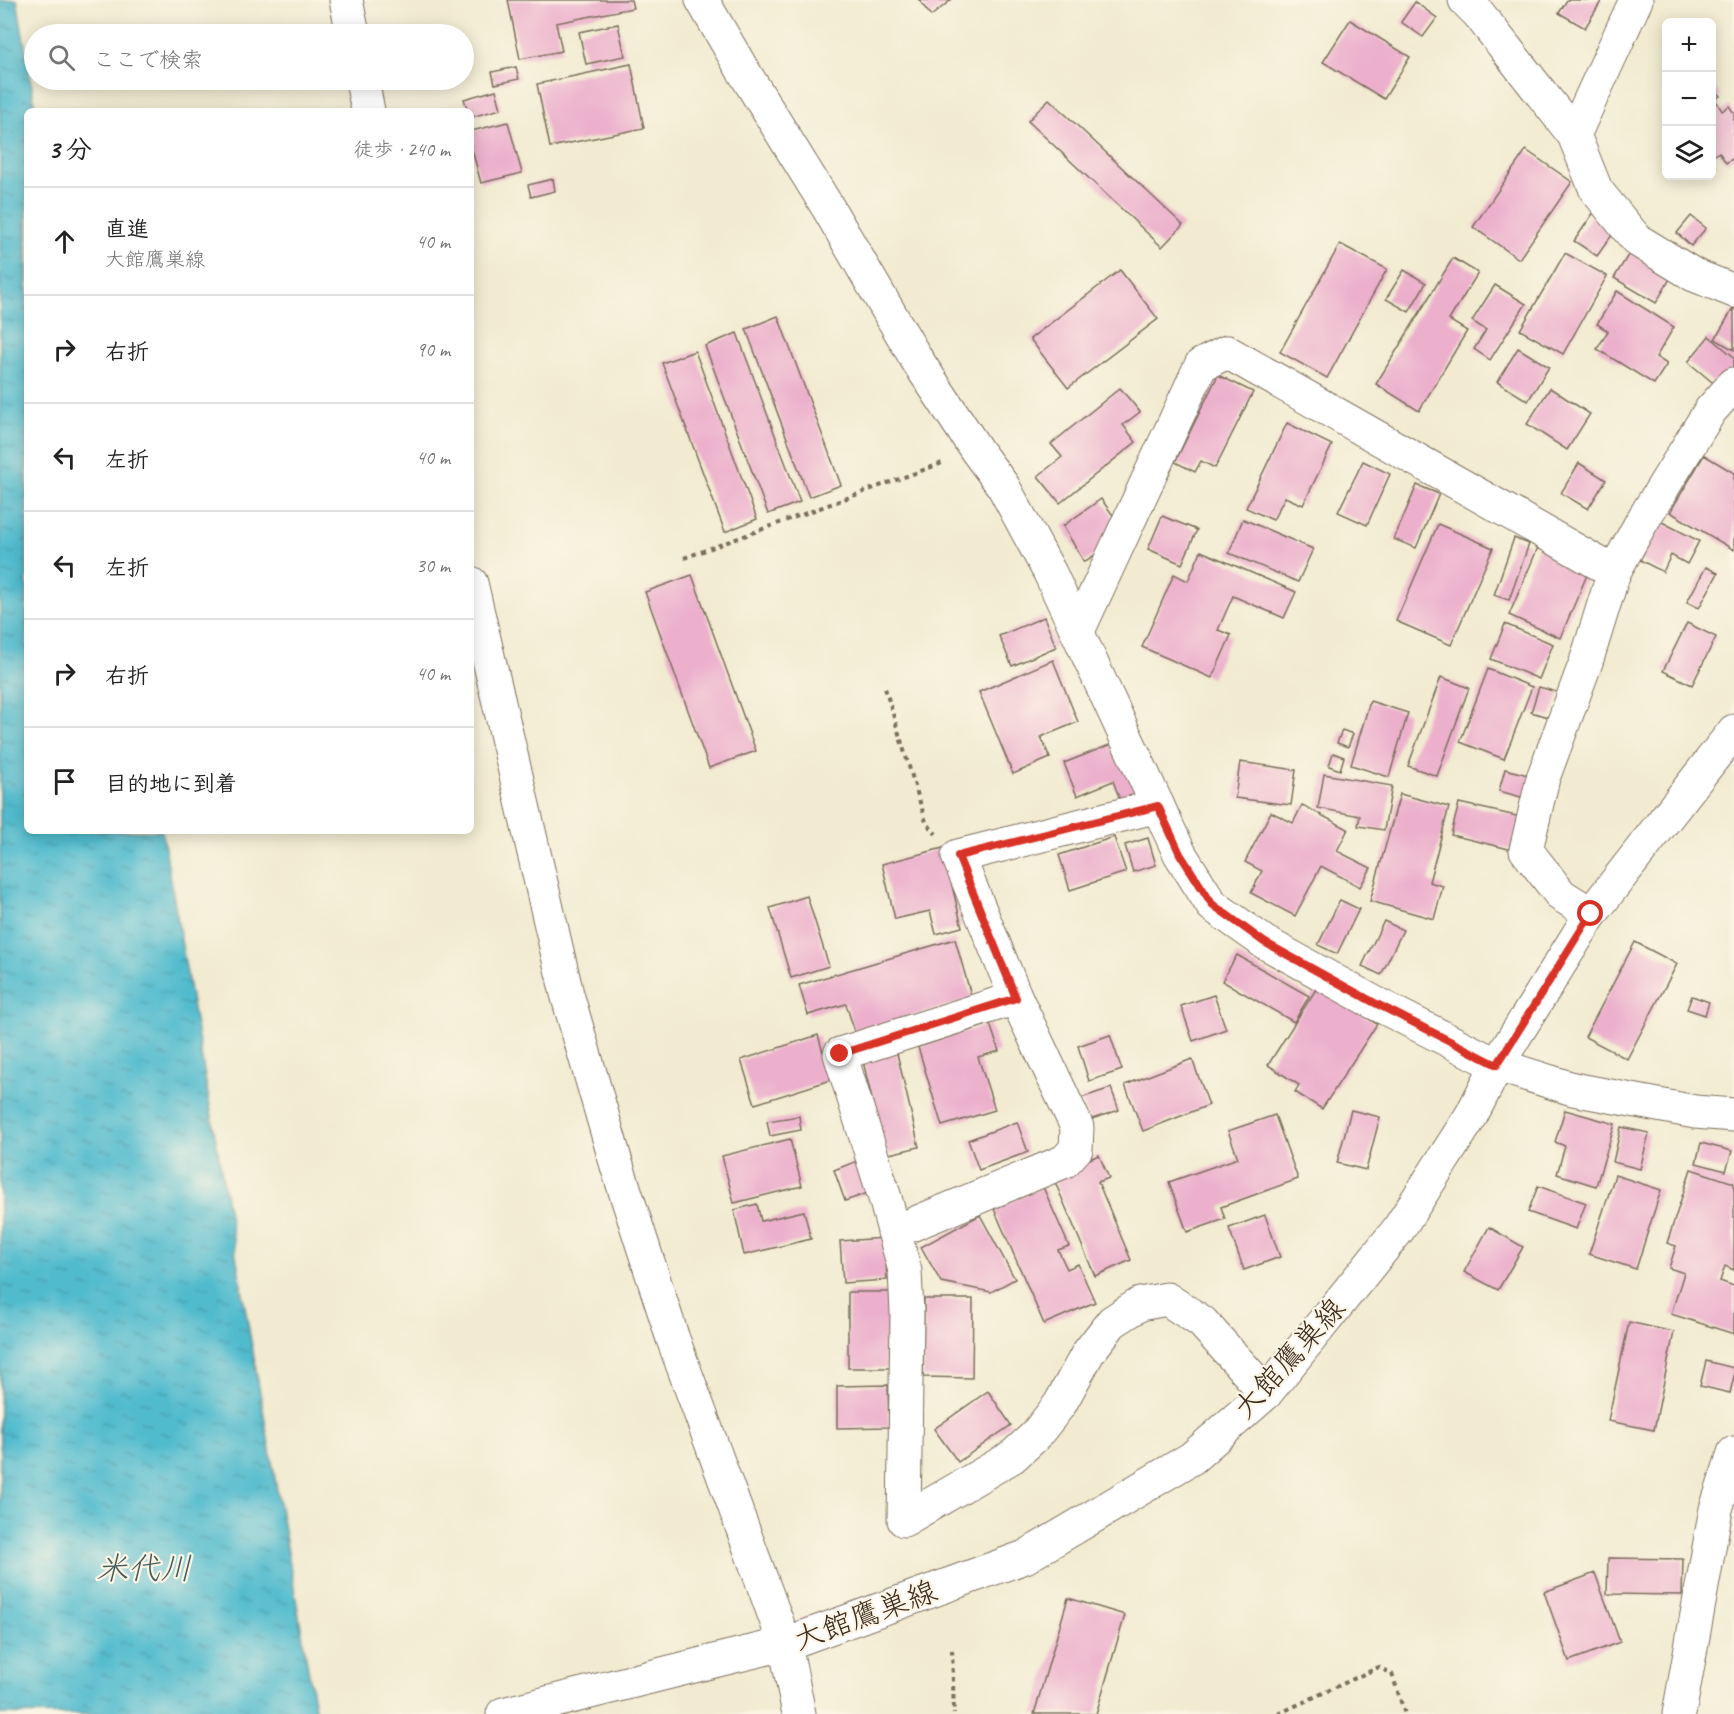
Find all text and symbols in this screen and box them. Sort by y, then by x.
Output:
map controls [1662,18,1716,180]
button: + [1662,18,1716,72]
search box [24,24,474,90]
icon: search [45,41,78,74]
text: ここで検索 [93,46,203,74]
button: − [1662,72,1716,126]
button: layers [1662,126,1716,180]
text: 3 分 [48,133,92,166]
text: 徒歩 · 240 m [354,137,450,162]
text: 直進 [105,215,149,243]
icon: ahead [48,225,81,258]
text: 40 m [416,229,450,254]
text: 大館鷹巣線 [105,247,205,272]
icon: right [48,333,81,366]
text: 90 m [416,337,450,362]
text: 右折 [105,338,149,366]
icon: left [48,441,81,474]
text: 40 m [416,445,450,470]
text: 左折 [105,446,149,474]
icon: left [48,549,81,582]
text: 30 m [416,553,450,578]
text: 左折 [105,554,149,582]
icon: right [48,657,81,690]
text: 40 m [416,661,450,686]
text: 右折 [105,662,149,690]
icon: arrive [48,765,81,798]
text: 目的地に到着 [105,770,237,798]
route start [1577,900,1603,926]
route end [826,1040,852,1066]
street label: 大館鷹巣線 [1225,1290,1353,1426]
water label: 米代川 [96,1548,192,1589]
street label: 大館鷹巣線 [788,1571,942,1659]

